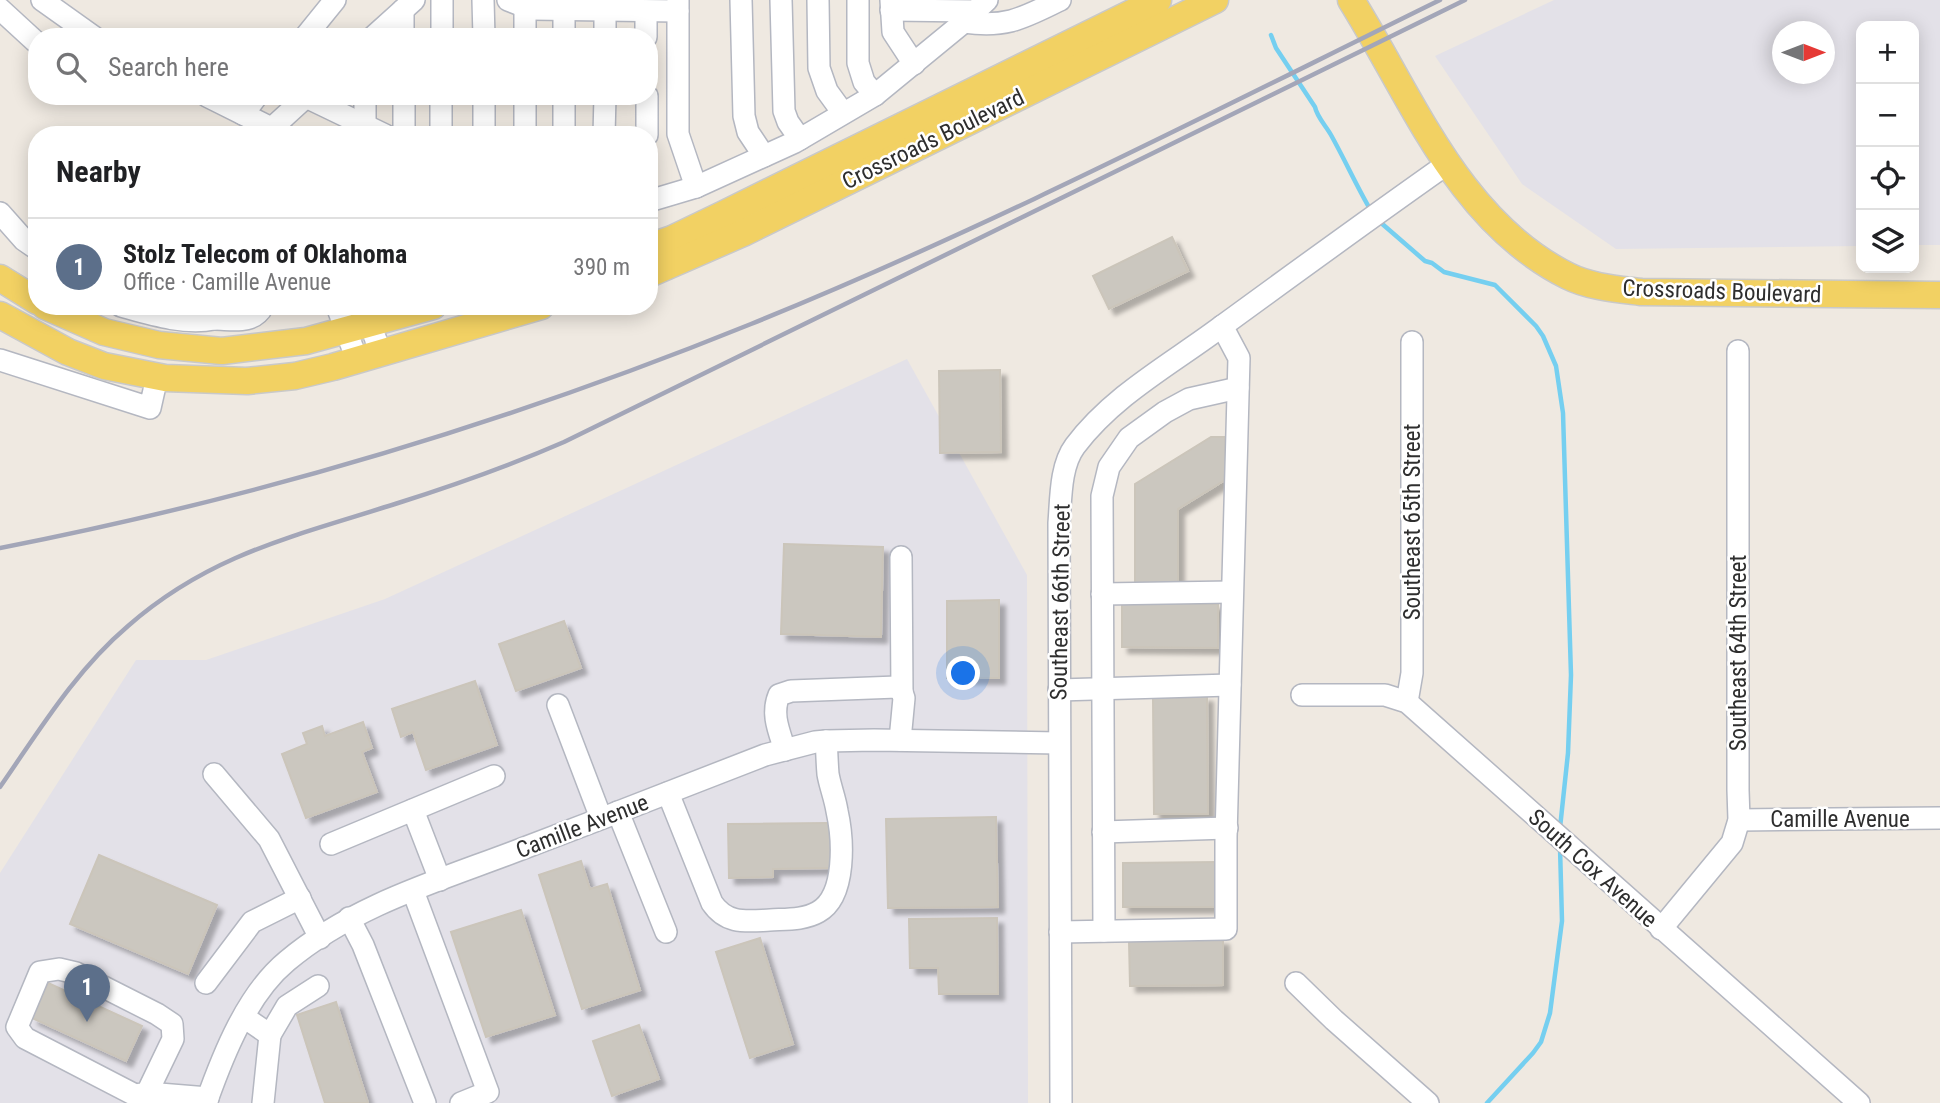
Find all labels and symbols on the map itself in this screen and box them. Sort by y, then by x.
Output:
north arrow [1772,21,1835,84]
street label: Crossroads Boulevard [838,84,1029,195]
street label: Crossroads Boulevard [1622,275,1822,308]
street label: Southeast 65th Street [1399,424,1426,620]
street label: Southeast 66th Street [1045,503,1076,701]
street label: Southeast 64th Street [1725,555,1752,751]
your location [946,656,980,690]
street label: Camille Avenue [512,789,652,864]
street label: South Cox Avenue [1523,804,1663,933]
street label: Camille Avenue [1770,806,1910,833]
pin: 1 [64,964,110,1022]

